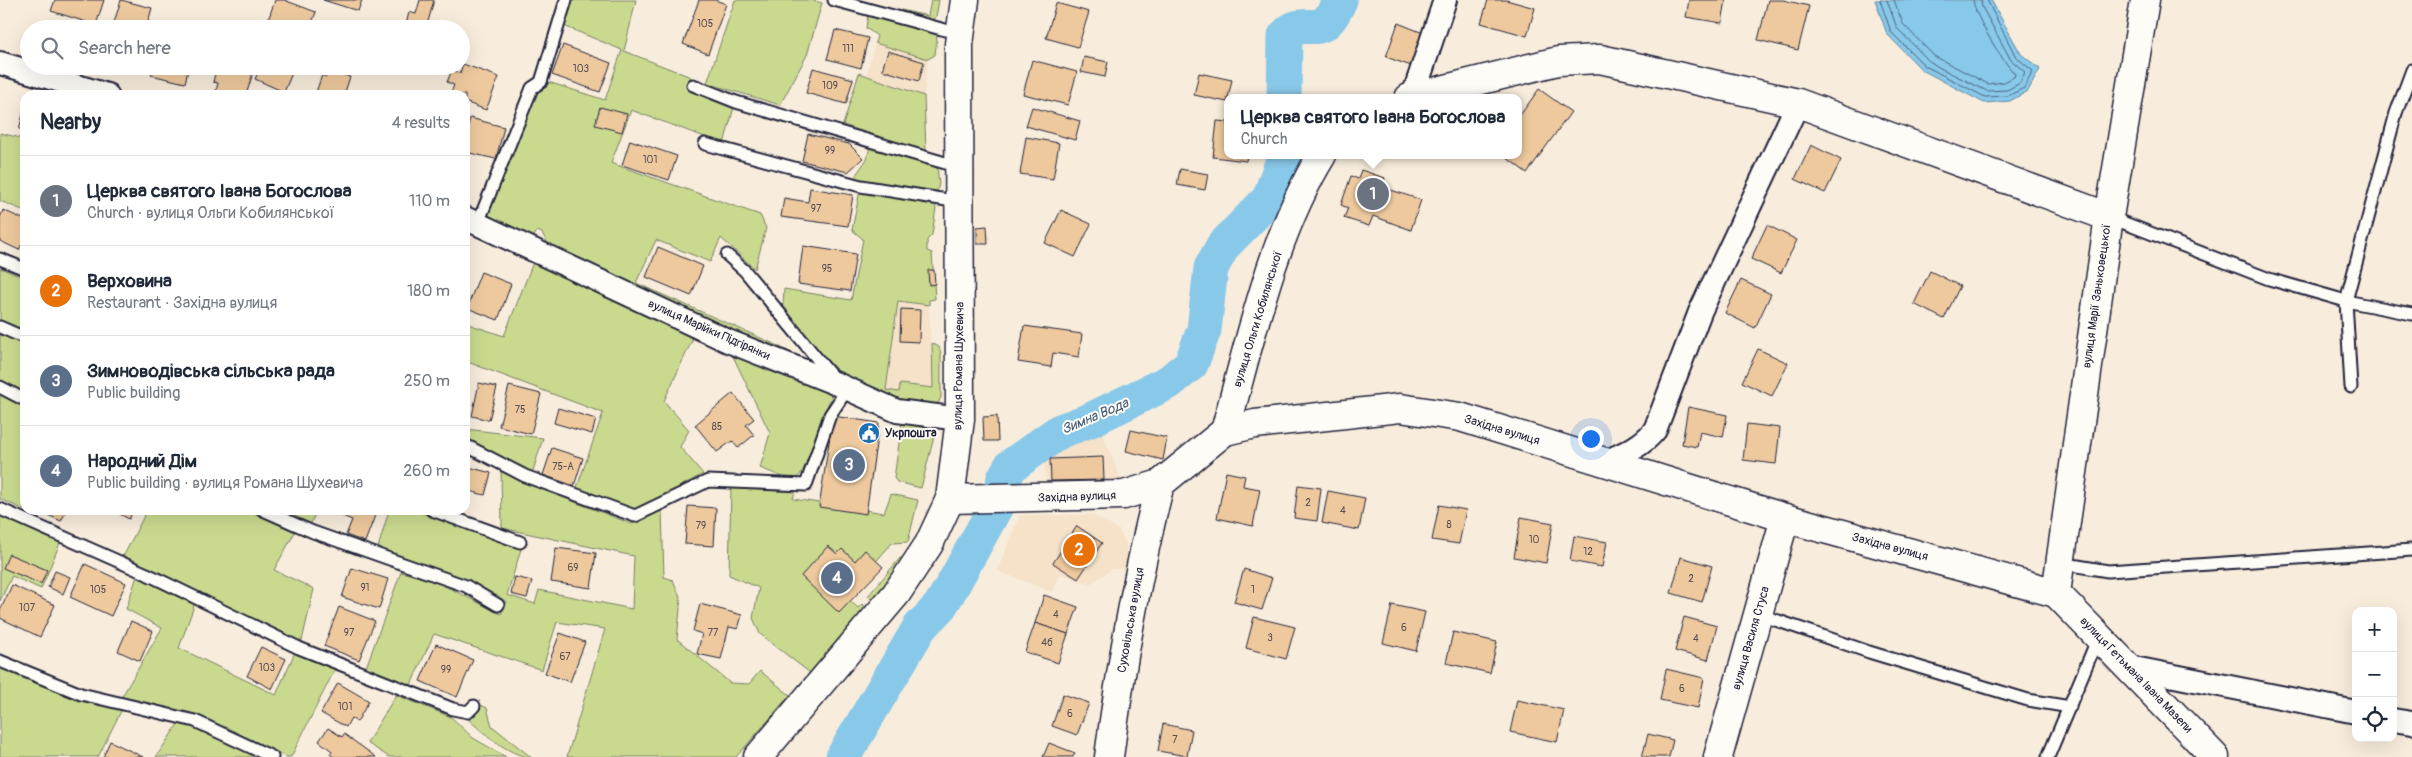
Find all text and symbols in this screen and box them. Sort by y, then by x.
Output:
house number: 105 [697,18,713,30]
search box [20,20,470,75]
icon: search [38,34,66,62]
text: Search here [78,36,171,60]
house number: 111 [842,43,854,55]
house number: 103 [573,63,590,75]
house number: 109 [822,80,838,92]
popup [1224,94,1522,159]
text: Церква святого Івана Богослова [1241,105,1505,129]
text: Nearby [40,109,101,136]
text: 4 results [392,113,450,133]
text: Church [1241,129,1287,149]
house number: 99 [825,145,835,157]
house number: 101 [643,154,657,166]
pin: 1 [1357,175,1389,213]
text: Церква святого Івана Богослова [87,179,352,203]
text: 1 [53,191,59,211]
text: 110 m [409,191,450,211]
text: Church · вулиця Ольги Кобилянської [87,203,335,223]
house number: 97 [811,203,822,215]
street label: вулиця Марії Заньковецької [2079,223,2115,369]
street label: вулиця Ольги Кобилянської [1230,249,1286,389]
house number: 95 [822,263,832,275]
text: Верховина [87,269,172,293]
text: 2 [52,281,60,301]
text: 180 m [407,281,450,301]
text: Restaurant · Західна вулиця [87,293,277,313]
street label: вулиця Марійки Підгірянки [646,296,773,364]
street label: вулиця Романа Шухевича [950,301,968,430]
text: Зимноводівська сільська рада [87,359,335,383]
text: 3 [52,371,60,391]
text: 250 m [404,371,450,391]
text: Public building [87,383,180,403]
water label: Зимна Вода [1059,394,1132,438]
house number: 75 [515,404,525,416]
street label: Західна вулиця [1462,411,1542,449]
house number: 85 [712,421,722,433]
public building icon: Укрпошта [857,421,881,445]
place label: Укрпошта [885,426,937,441]
your location [1578,426,1604,452]
pin: 3 [833,446,865,484]
text: Народний Дім [87,449,197,473]
text: 4 [51,461,61,481]
text: 260 m [403,461,450,481]
house number: 75-А [552,461,574,473]
text: Public building · вулиця Романа Шухевича [87,473,363,493]
street label: Західна вулиця [1038,488,1117,506]
house number: 2 [1305,497,1311,509]
house number: 4 [1340,505,1346,517]
house number: 8 [1446,519,1452,531]
house number: 79 [696,520,706,532]
street label: Західна вулиця [1850,530,1930,564]
pin: 2 [1063,531,1095,569]
house number: 10 [1529,534,1540,546]
house number: 12 [1583,546,1593,558]
pin: 4 [821,559,853,597]
house number: 69 [568,562,578,574]
street label: Суховільська вулиця [1114,566,1148,674]
house number: 2 [1688,573,1694,585]
house number: 91 [360,582,370,594]
house number: 105 [90,584,106,596]
house number: 1 [1251,584,1255,596]
street label: вулиця Василя Стуса [1729,584,1773,692]
house number: 107 [19,602,36,614]
map controls [2352,607,2397,742]
button: + [2352,607,2397,652]
house number: 4 [1053,609,1059,621]
street label: вулиця Гетьмана Івана Мазепи [2077,614,2196,737]
house number: 6 [1401,622,1407,634]
house number: 97 [344,627,355,639]
house number: 77 [708,627,719,639]
house number: 3 [1267,632,1273,644]
house number: 4 [1693,633,1699,645]
house number: 4б [1041,637,1053,649]
house number: 67 [559,651,571,663]
button: − [2352,652,2397,697]
house number: 103 [259,662,276,674]
house number: 99 [441,664,451,676]
house number: 6 [1679,683,1685,695]
button: locate [2352,697,2397,742]
house number: 101 [338,701,352,713]
house number: 6 [1067,708,1073,720]
house number: 7 [1172,734,1178,746]

